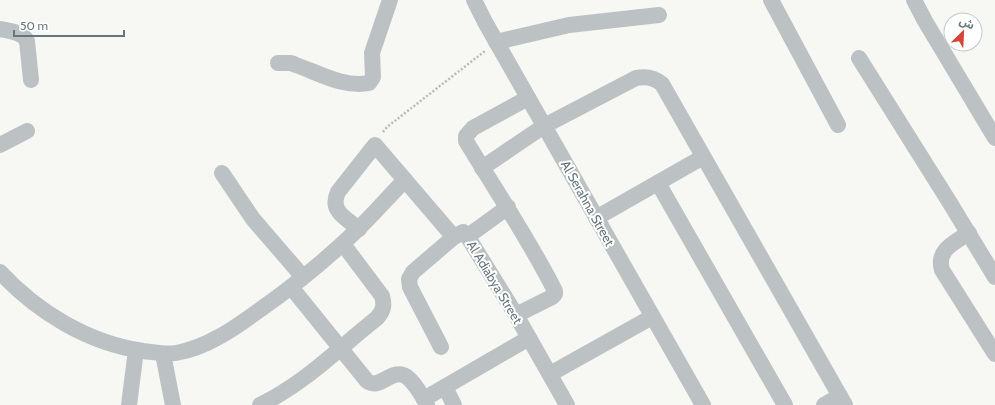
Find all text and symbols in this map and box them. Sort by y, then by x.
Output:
scale bar [14,12,124,38]
north arrow [943,12,983,52]
text: ش [957,13,977,32]
text: 50 m [20,18,48,33]
street label: Al Serahna Street [558,157,618,249]
street label: Al Adiabya Street [464,238,526,327]

